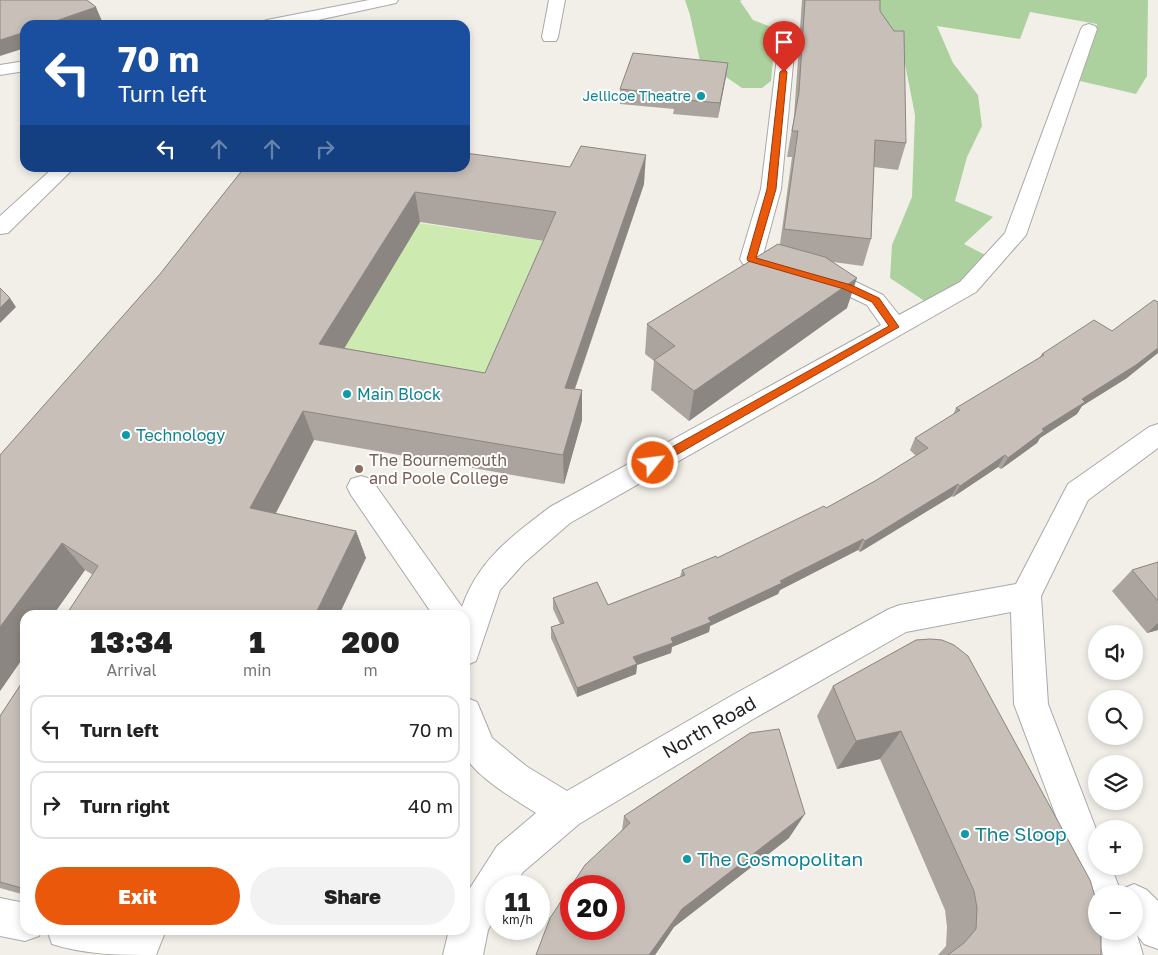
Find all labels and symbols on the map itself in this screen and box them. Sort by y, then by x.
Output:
pin [763,21,805,72]
place label: Jellicoe Theatre [583,87,691,104]
marker: Jellicoe Theatre [695,90,707,102]
place label: Main Block [357,384,441,404]
marker: Main Block [341,388,353,400]
place label: Technology [136,425,225,445]
marker: Technology [120,429,132,441]
position arrow [626,436,678,488]
place label: The Bournemouth and Poole College [369,450,508,488]
marker: The Bournemouth and Poole College [353,463,365,475]
street label: North Road [658,691,760,763]
place label: The Sloop [975,822,1067,845]
marker: The Sloop [959,828,971,840]
place label: The Cosmopolitan [697,847,863,870]
marker: The Cosmopolitan [681,853,693,865]
speed limit sign: 20 [560,875,625,940]

